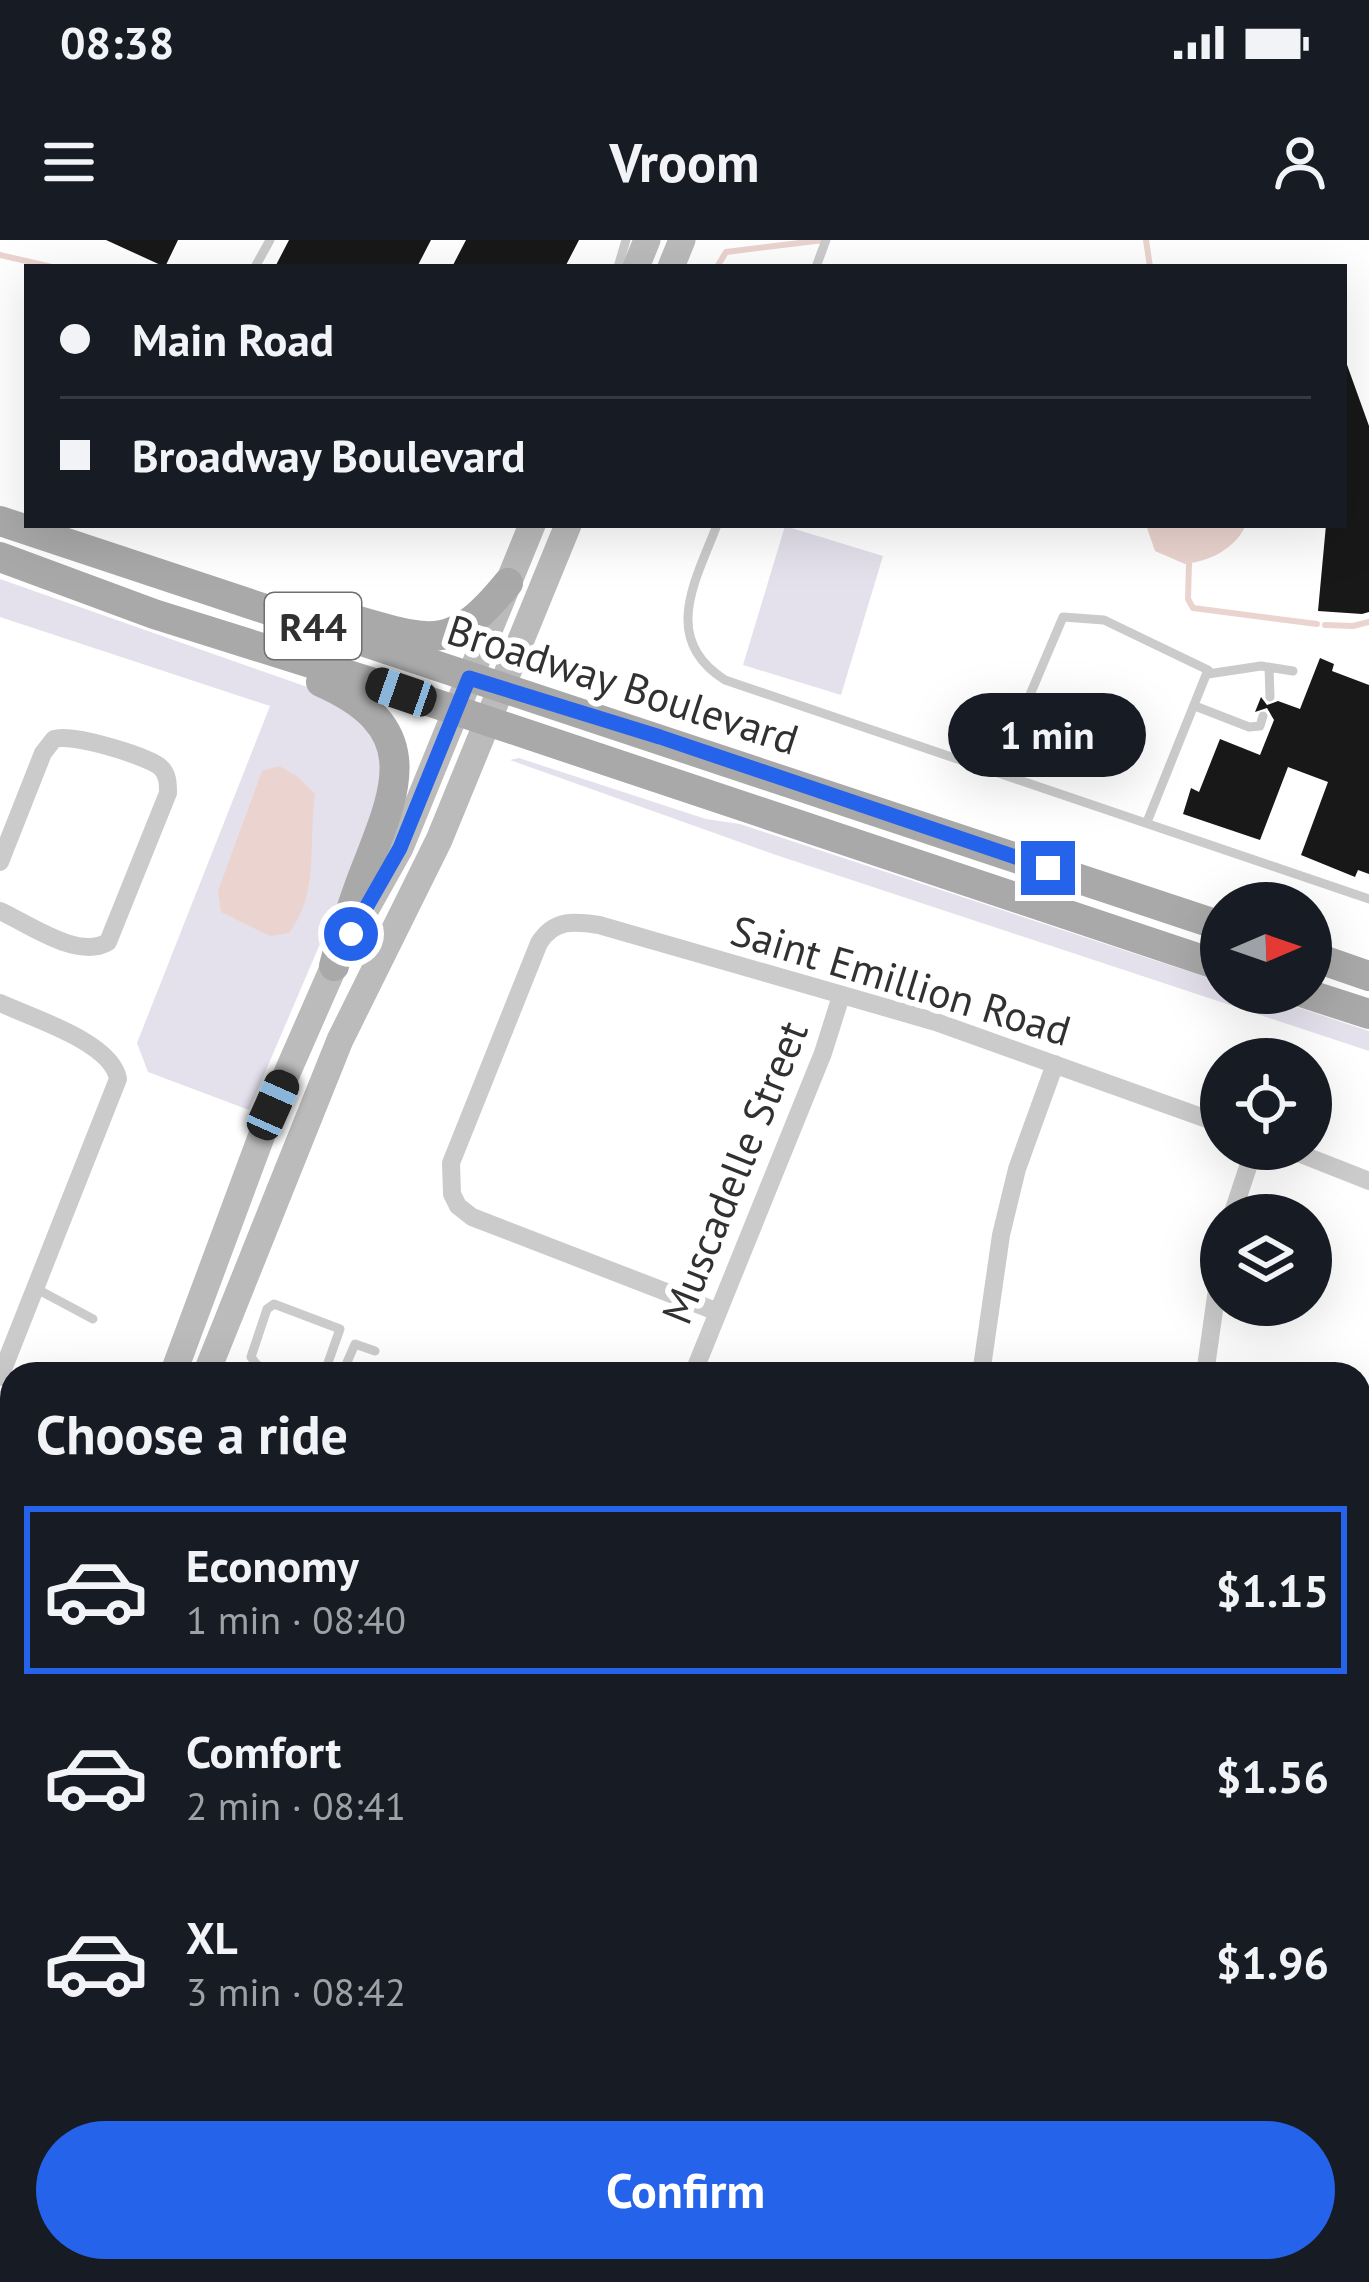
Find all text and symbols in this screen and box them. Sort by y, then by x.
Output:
text: 08:38 [60,13,174,71]
text: Vroom [610,127,759,197]
icon: menu [36,129,102,195]
icon: person [1267,129,1333,195]
text: Main Road [132,310,334,368]
text: Broadway Boulevard [132,426,525,484]
road number: R44 [265,593,361,659]
street label: Broadway Boulevard [440,601,806,767]
car [361,663,441,721]
callout: 1 min [949,694,1147,778]
text: 1 min [999,709,1095,760]
route end [1021,841,1075,895]
north arrow [1200,882,1332,1014]
map controls [1200,882,1332,1326]
street label: Saint Emillion Road [725,902,1077,1058]
route start [324,907,378,961]
street label: Muscadelle Street [648,1013,820,1331]
button: locate [1200,1038,1332,1170]
car [242,1065,304,1145]
button: layers [1200,1194,1332,1326]
text: Choose a ride [36,1399,348,1469]
icon: car [42,1536,150,1644]
text: Economy [186,1536,359,1594]
text: $1.15 [1216,1561,1329,1619]
text: 1 min · 08:40 [186,1594,406,1645]
icon: car [42,1722,150,1830]
text: Comfort [186,1722,341,1780]
text: $1.56 [1216,1747,1329,1805]
text: 2 min · 08:41 [186,1780,406,1831]
icon: car [42,1908,150,2016]
text: XL [186,1908,238,1966]
text: $1.96 [1216,1933,1329,1991]
text: 3 min · 08:42 [186,1966,406,2017]
button: Confirm [36,2121,1335,2259]

